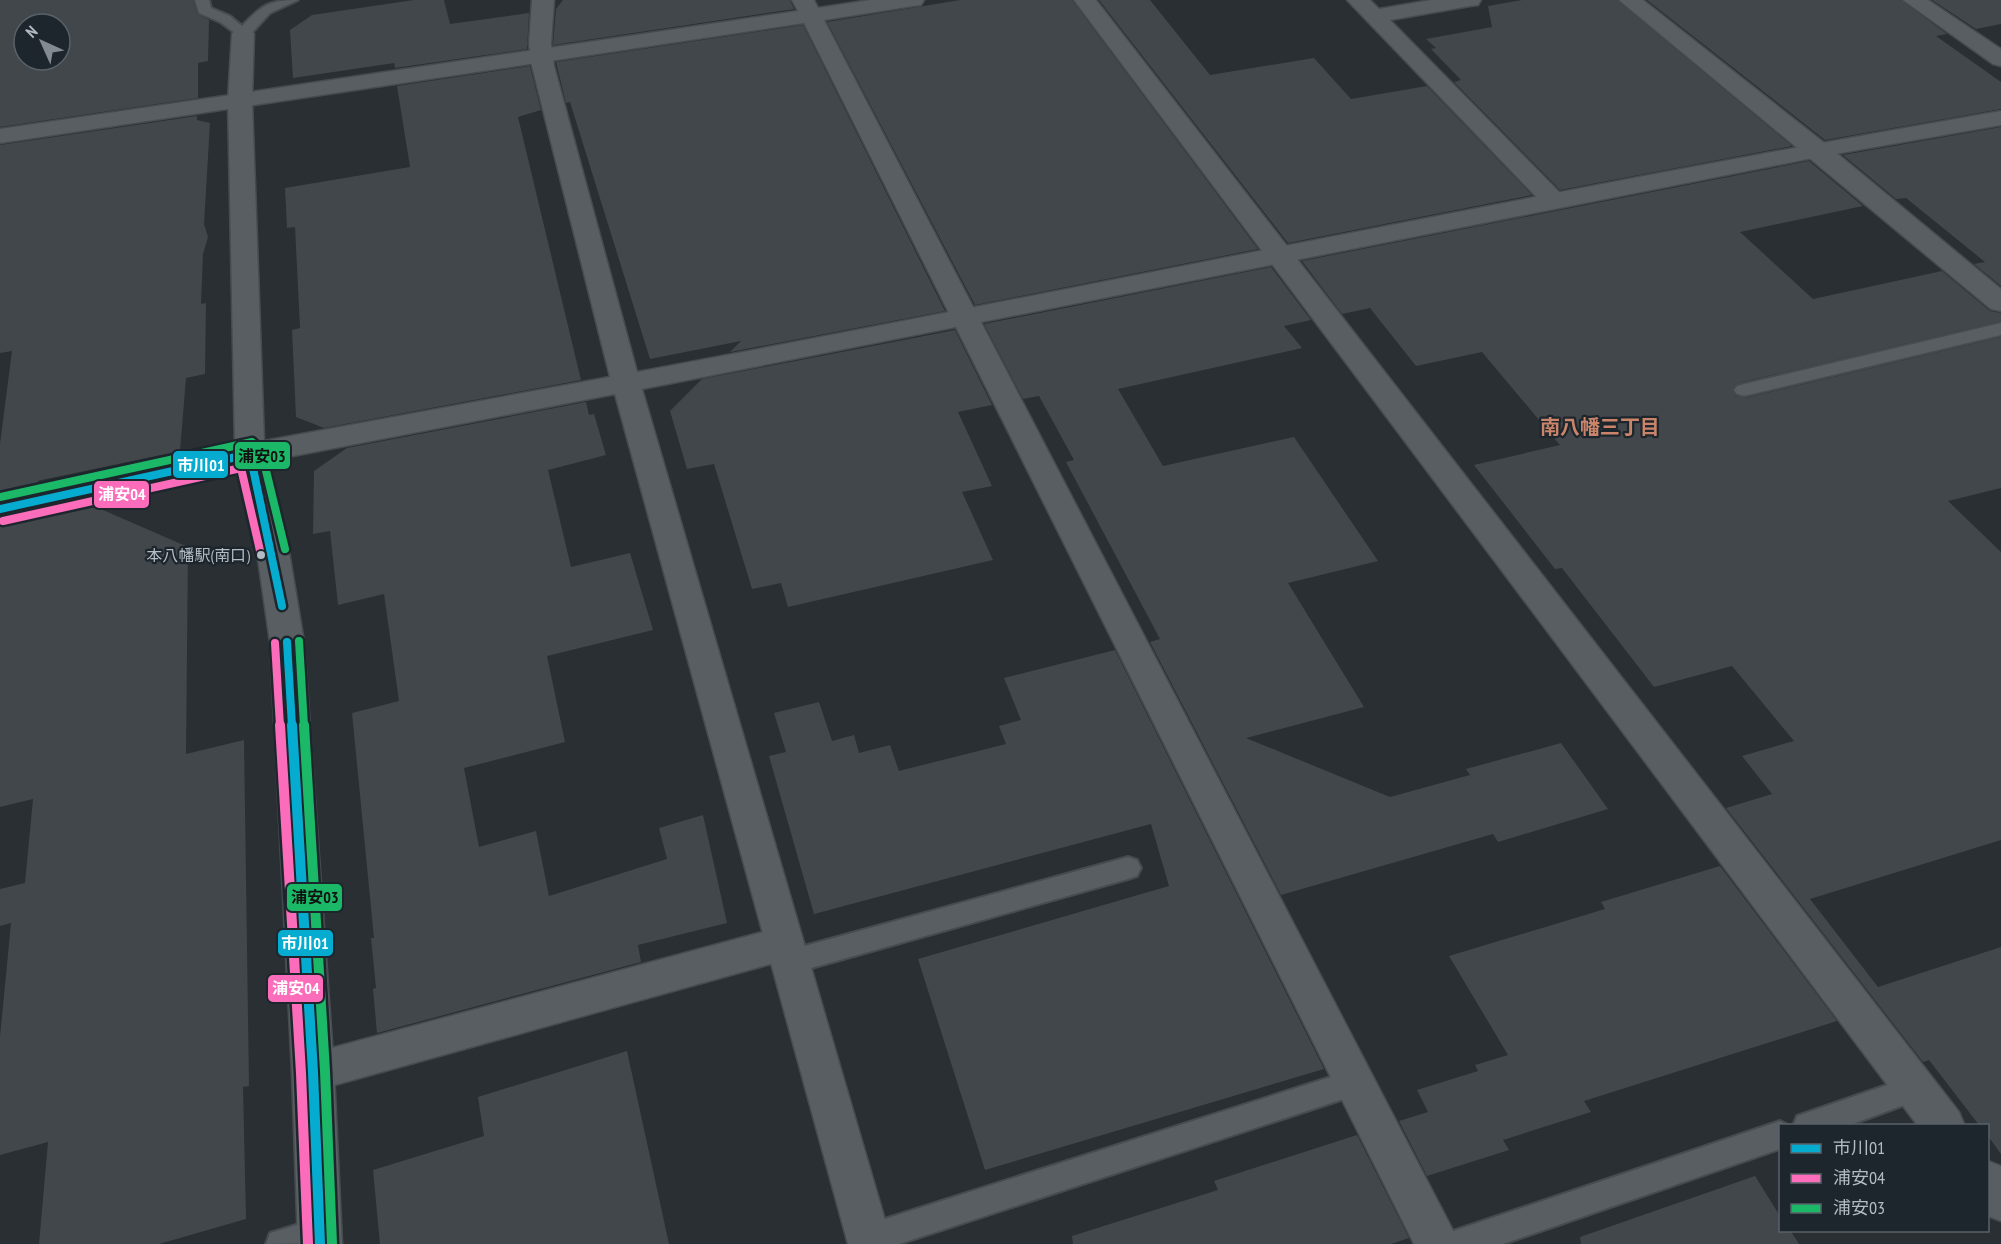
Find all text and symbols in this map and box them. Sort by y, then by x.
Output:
north arrow [12,12,72,72]
text: N [21,21,42,42]
district label: 南八幡三丁目 [1540,414,1660,440]
line badge: 浦安03 [234,441,291,470]
text: 浦安03 [238,446,286,466]
line badge: 市川01 [172,450,229,479]
text: 市川01 [177,455,225,475]
line badge: 浦安04 [93,480,150,509]
text: 浦安04 [98,484,146,504]
place label: 本八幡駅(南口) [147,545,250,565]
marker: 本八幡駅(南口) [255,549,267,561]
line badge: 浦安03 [286,883,343,912]
text: 浦安03 [291,887,339,907]
line badge: 市川01 [277,929,334,957]
text: 市川01 [281,933,329,953]
line badge: 浦安04 [267,974,324,1003]
text: 浦安04 [272,978,320,998]
legend [1779,1124,1989,1232]
text: 市川01 [1833,1136,1885,1159]
text: 浦安04 [1833,1166,1885,1189]
text: 浦安03 [1833,1196,1885,1219]

